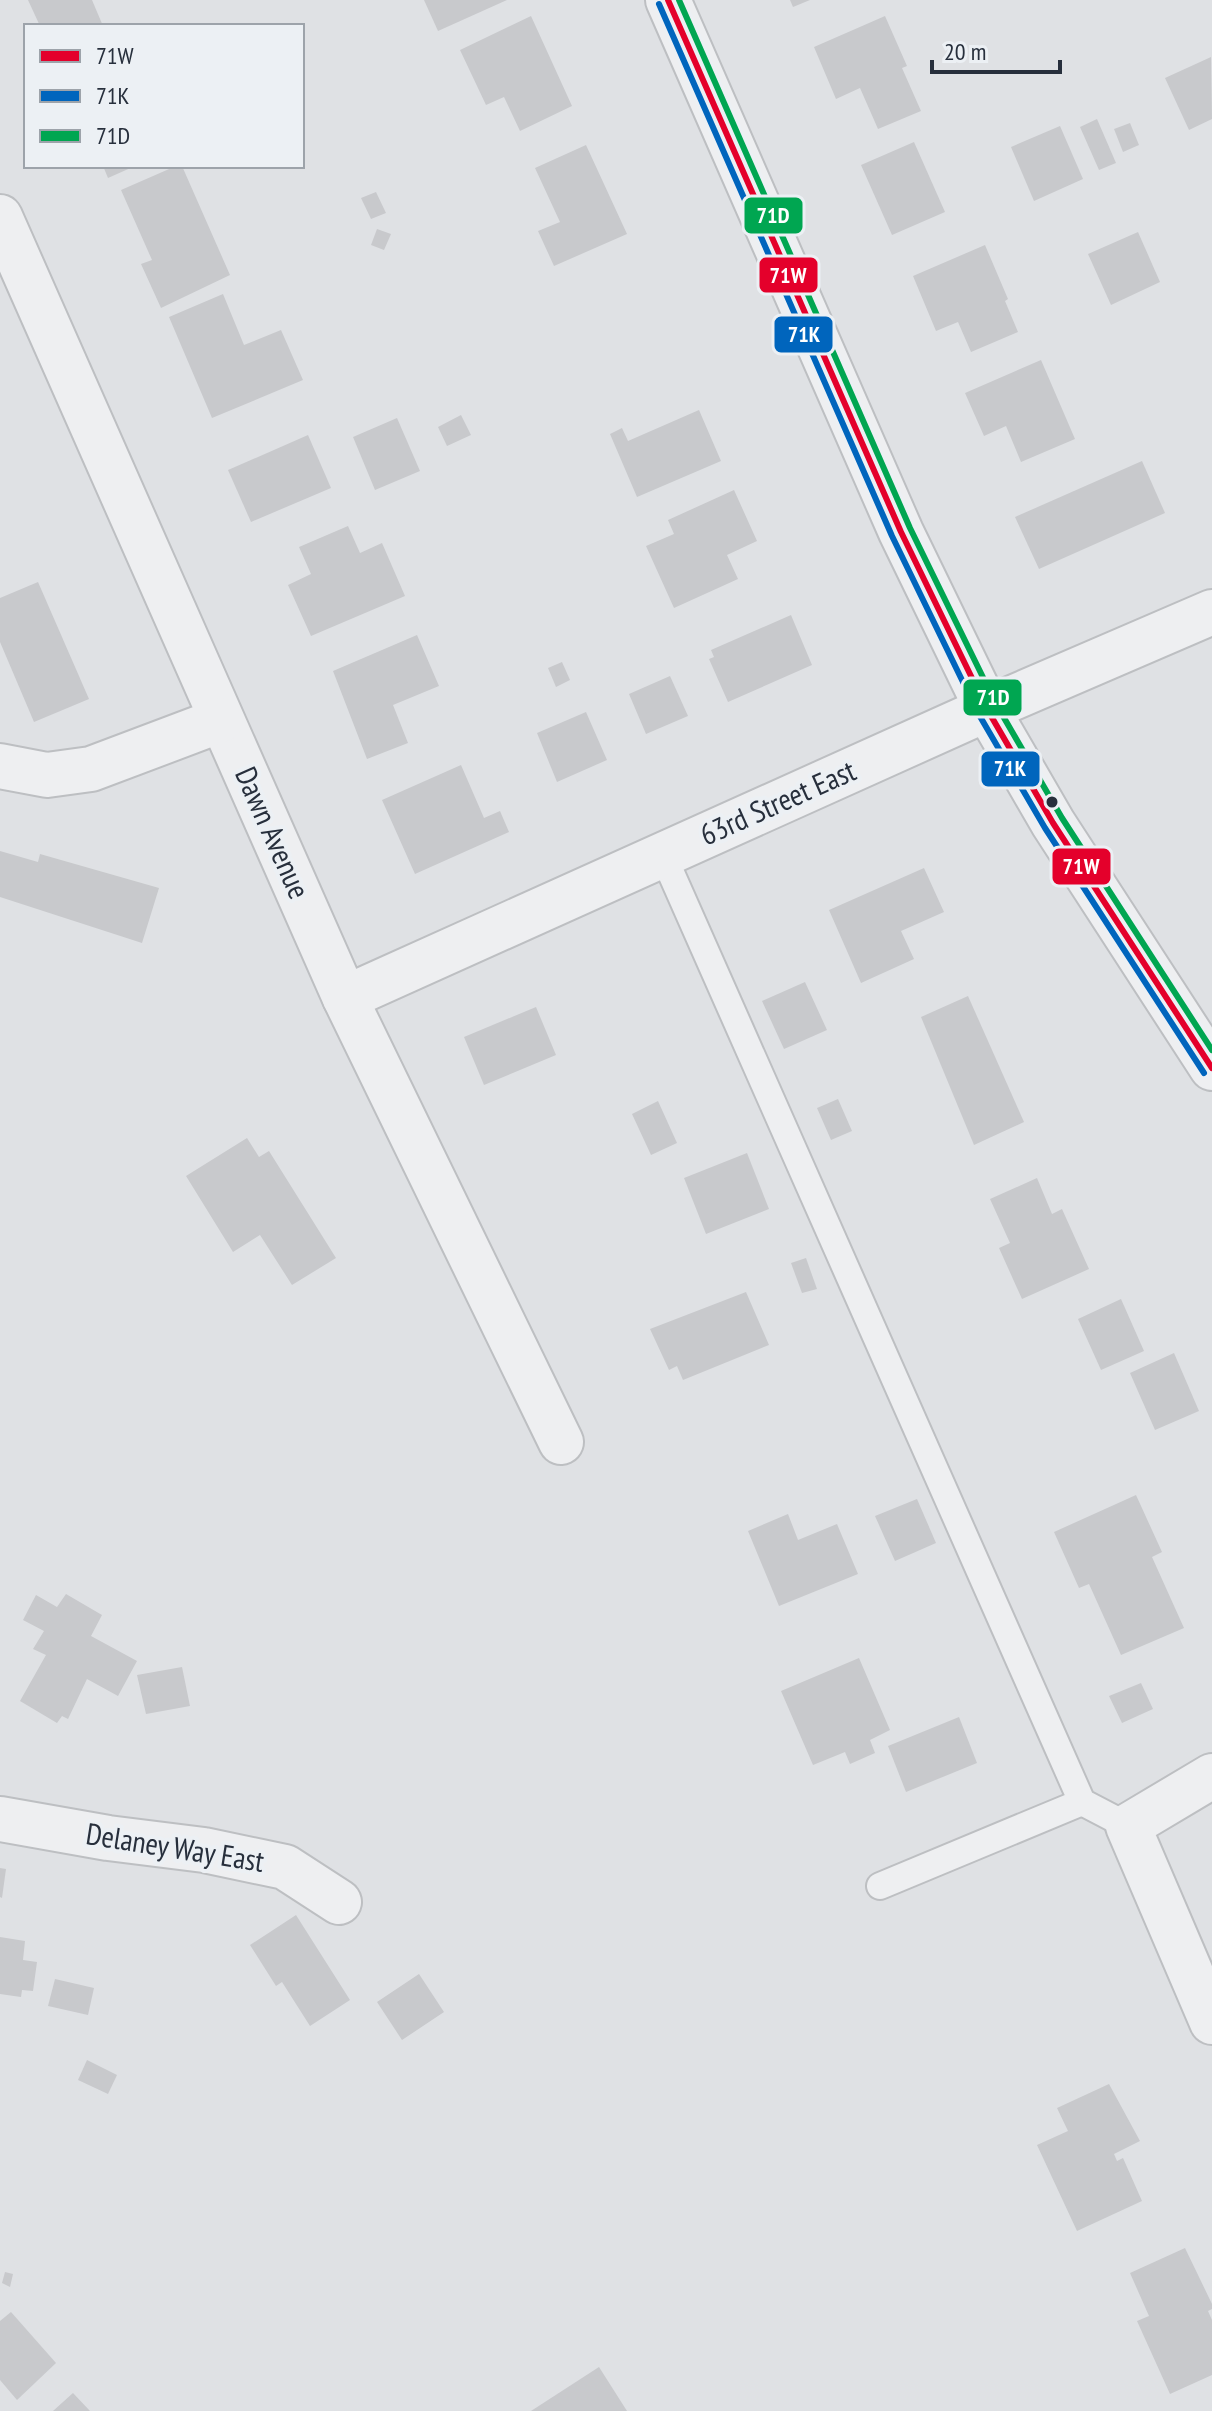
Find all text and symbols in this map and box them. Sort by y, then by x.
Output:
legend [24,24,304,168]
scale bar [932,24,1060,74]
text: 20 m [944,36,986,67]
text: 71W [96,40,134,71]
text: 71K [96,80,130,111]
text: 71D [96,120,130,151]
line badge: 71D [743,196,804,235]
text: 71D [757,201,790,229]
line badge: 71W [758,256,819,294]
text: 71W [770,261,807,289]
line badge: 71K [773,315,834,354]
text: 71K [788,320,821,348]
line badge: 71D [962,678,1023,717]
text: 71D [977,683,1010,711]
street label: 63rd Street East [693,750,862,853]
line badge: 71K [980,750,1041,788]
text: 71K [994,754,1027,782]
street label: Dawn Avenue [227,760,320,904]
unlabelled marker [1044,794,1060,810]
line badge: 71W [1051,847,1112,886]
text: 71W [1063,852,1100,880]
street label: Delaney Way East [83,1813,268,1880]

